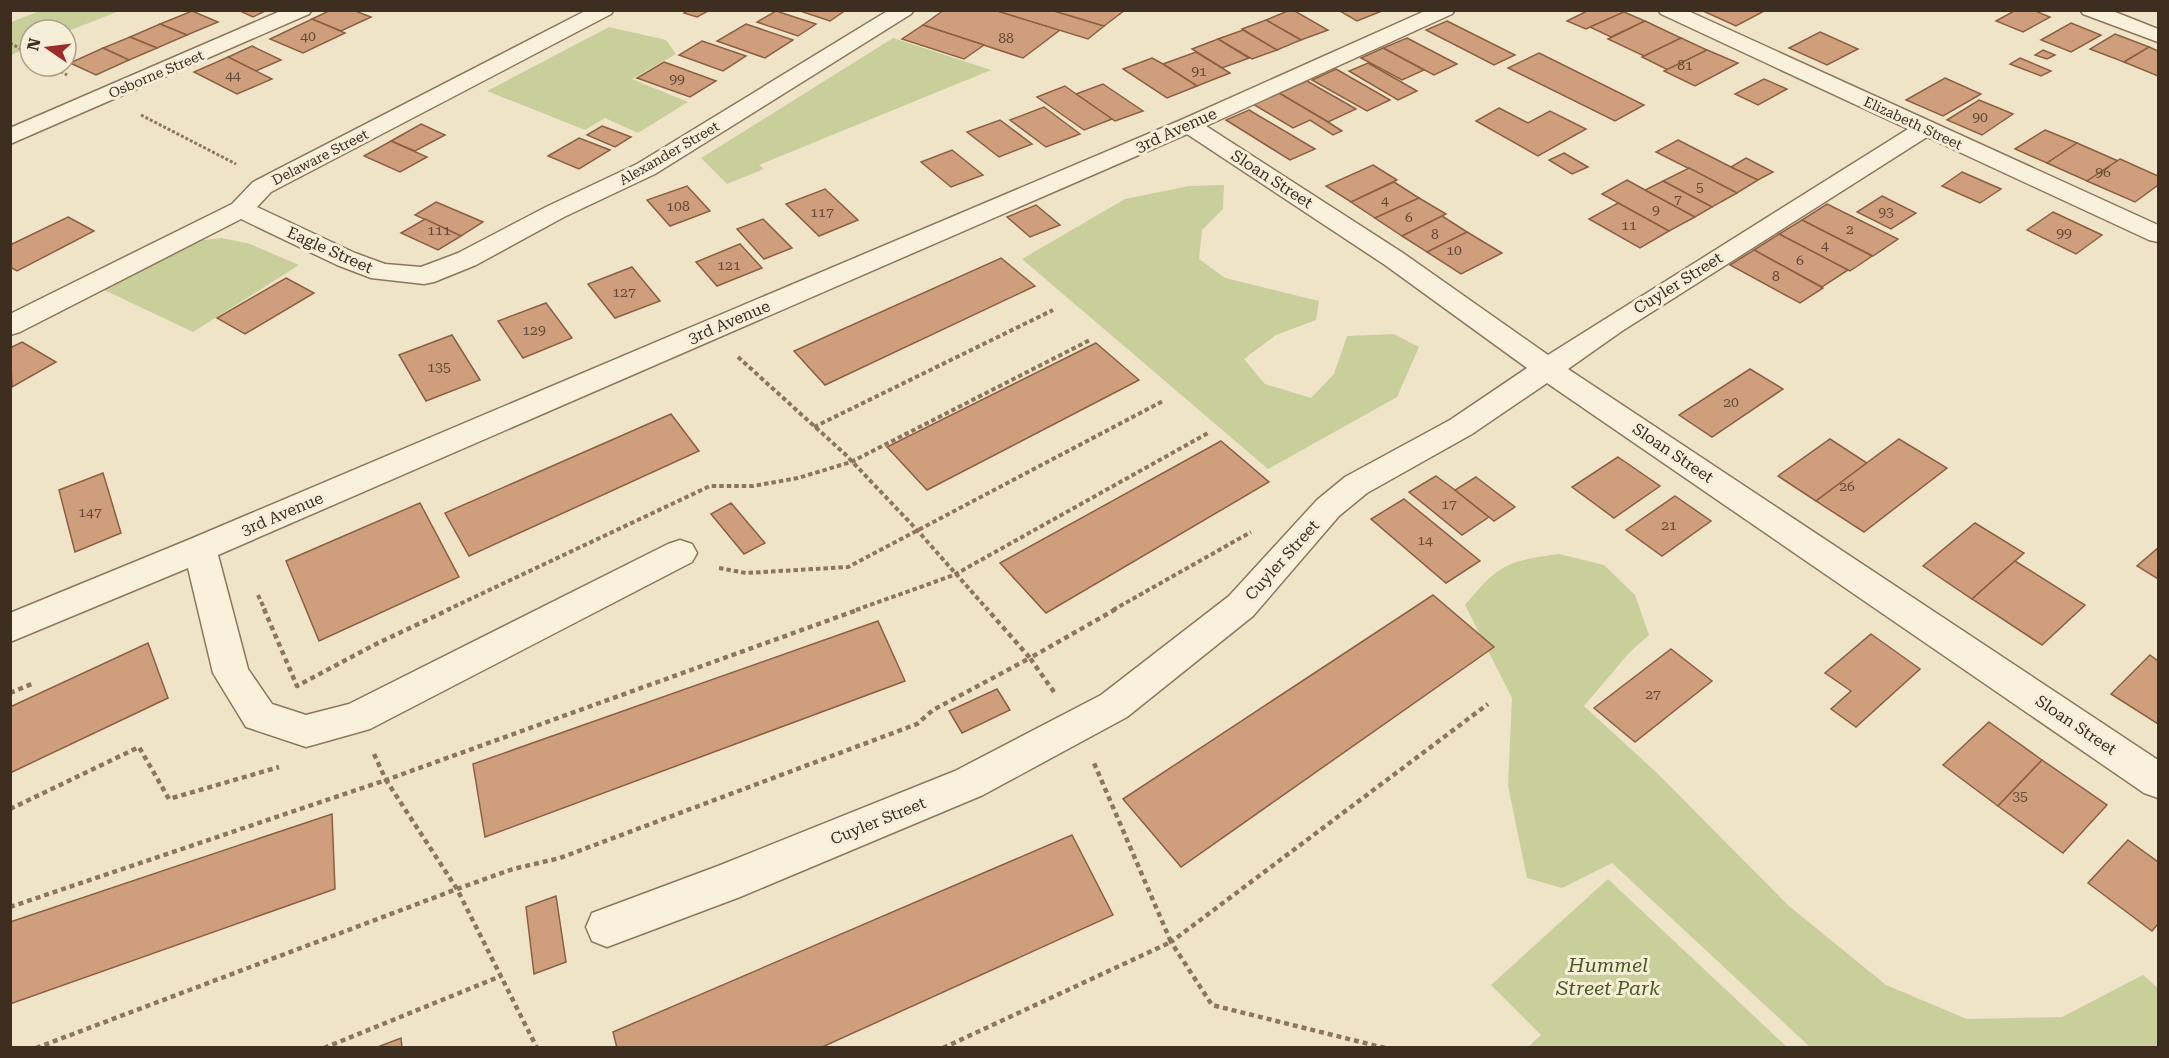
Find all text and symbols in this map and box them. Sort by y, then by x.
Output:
north arrow [18,18,78,78]
house number: 40 [300,28,316,44]
house number: 88 [998,30,1014,46]
text: N [23,36,45,53]
street label: Osborne Street [106,47,206,101]
house number: 81 [1677,57,1693,73]
house number: 91 [1191,63,1207,79]
house number: 44 [225,67,241,83]
house number: 99 [669,71,685,87]
street label: Elizabeth Street [1861,93,1965,153]
street label: 3rd Avenue [1132,104,1220,156]
house number: 90 [1972,109,1988,125]
street label: Alexander Street [616,118,722,188]
street label: Delaware Street [269,126,371,188]
street label: Sloan Street [1228,146,1316,212]
house number: 96 [2095,164,2111,180]
house number: 5 [1696,179,1704,195]
house number: 7 [1674,191,1682,207]
house number: 4 [1381,192,1389,208]
house number: 108 [666,198,690,214]
house number: 9 [1652,202,1660,218]
house number: 117 [810,204,834,220]
house number: 93 [1878,204,1894,220]
house number: 6 [1405,209,1413,225]
house number: 11 [1621,217,1637,233]
house number: 2 [1846,221,1854,237]
house number: 111 [427,222,451,238]
street label: Eagle Street [284,223,376,277]
house number: 99 [2056,225,2072,241]
house number: 8 [1431,226,1439,242]
house number: 4 [1821,237,1829,253]
house number: 10 [1446,242,1462,258]
street label: Cuyler Street [1630,248,1726,318]
house number: 6 [1796,252,1804,268]
house number: 121 [717,257,741,273]
house number: 8 [1772,268,1780,284]
house number: 127 [612,284,636,300]
street label: 3rd Avenue [685,296,773,348]
house number: 129 [522,322,546,338]
house number: 135 [427,359,451,375]
house number: 20 [1723,394,1739,410]
street label: Sloan Street [1629,419,1717,487]
house number: 26 [1839,478,1855,494]
street label: 3rd Avenue [238,488,326,540]
house number: 17 [1441,496,1457,512]
house number: 147 [78,504,102,520]
street label: Cuyler Street [1241,516,1323,604]
house number: 21 [1661,517,1677,533]
house number: 14 [1417,532,1433,548]
house number: 27 [1645,686,1661,702]
street label: Sloan Street [2032,691,2120,759]
house number: 35 [2012,788,2028,804]
street label: Cuyler Street [828,793,929,849]
park label: Hummel Street Park [1555,953,1660,1000]

